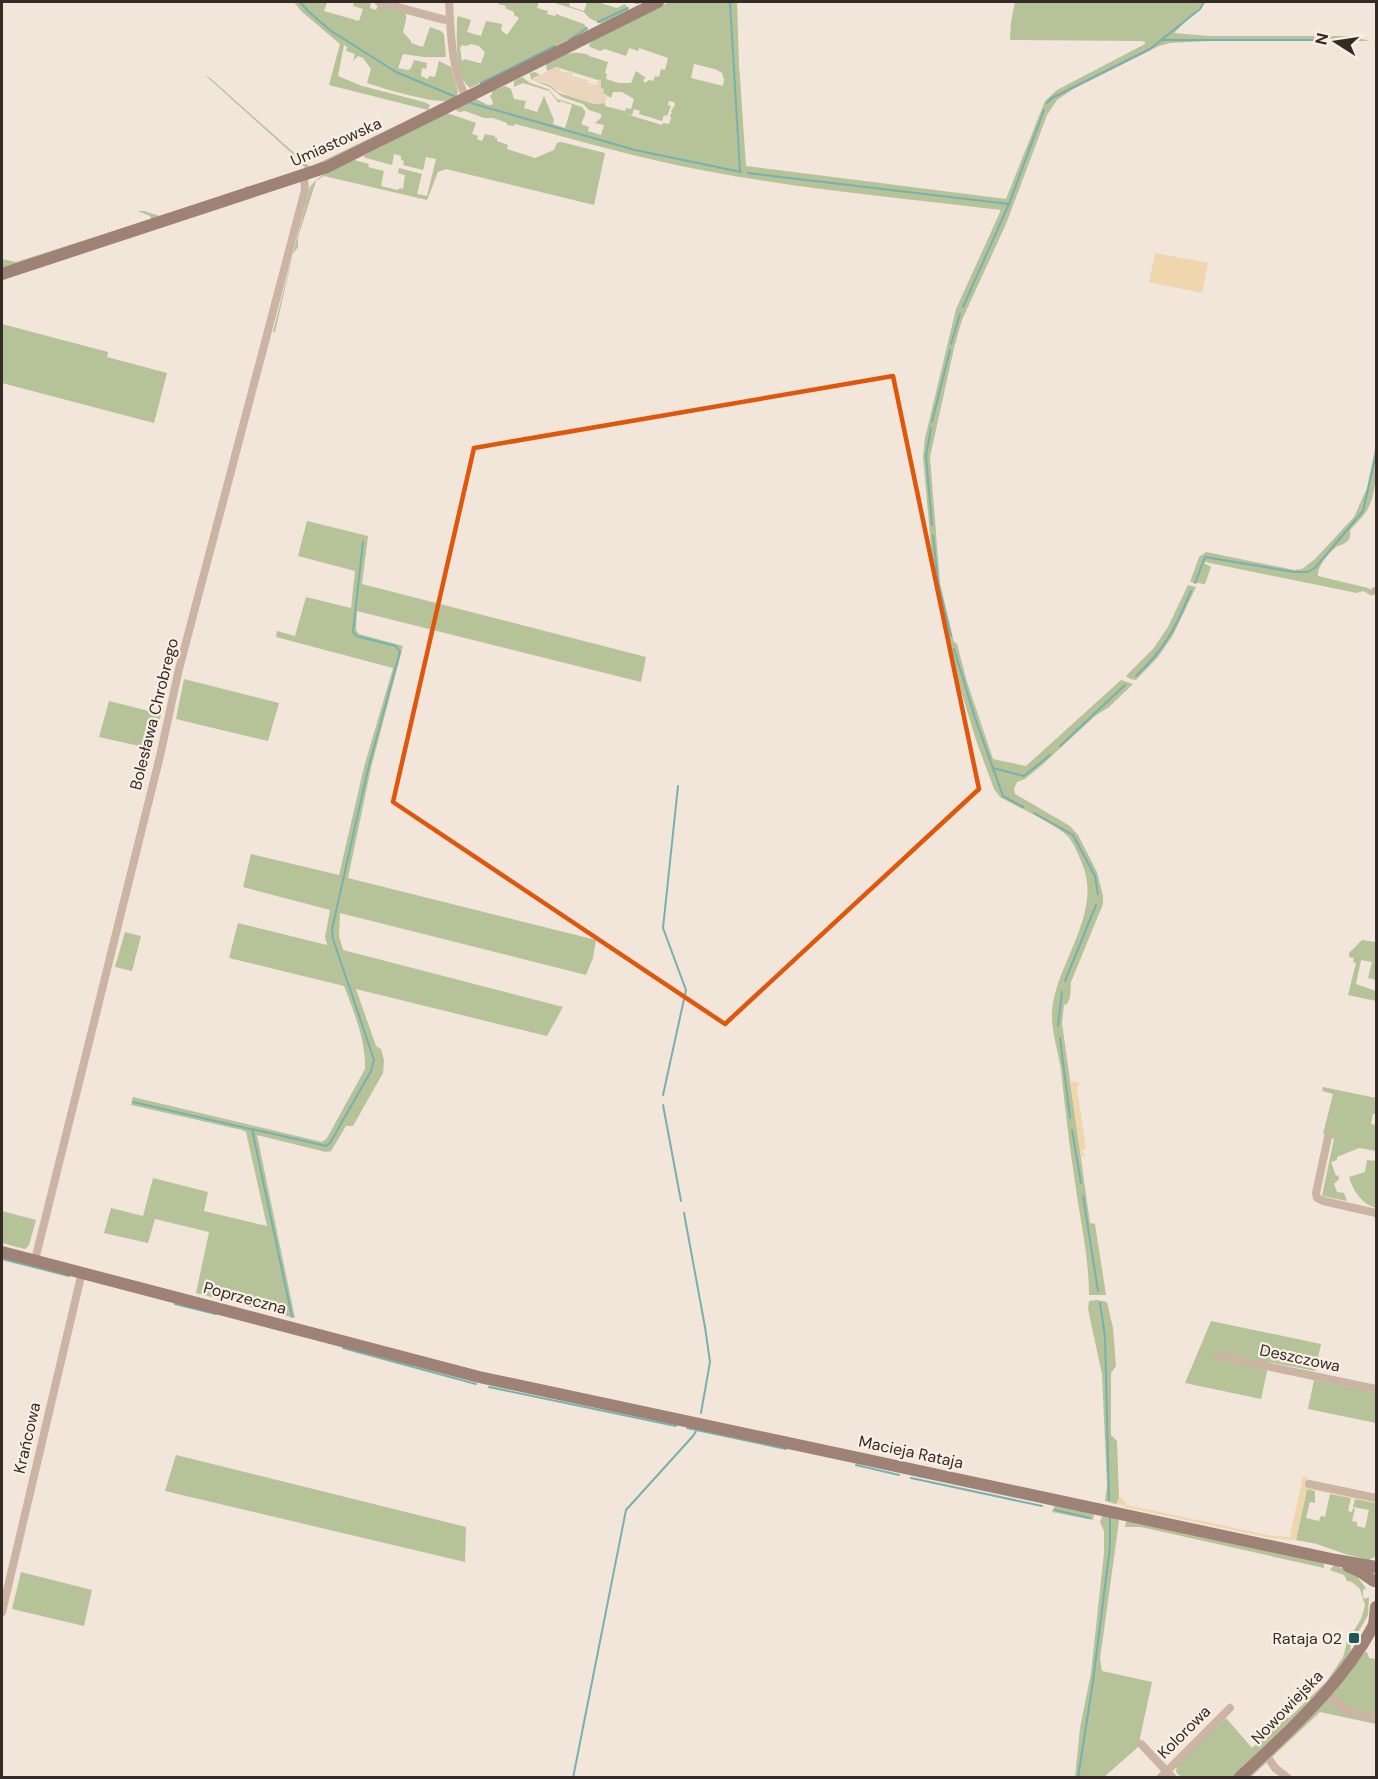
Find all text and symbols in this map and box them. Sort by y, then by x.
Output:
north arrow [1306,12,1366,72]
text: N [1310,31,1333,47]
street label: Umiastowska [287,113,385,171]
street label: Bolesława Chrobrego [125,636,183,792]
street label: Poprzeczna [201,1277,289,1319]
street label: Deszczowa [1258,1339,1342,1377]
street label: Krańcowa [9,1400,45,1476]
street label: Macieja Rataja [857,1431,965,1473]
place label: Rataja 02 [1272,1628,1342,1649]
marker: Rataja 02 [1347,1631,1361,1645]
street label: Nowowiejska [1246,1666,1328,1748]
street label: Kolorowa [1153,1701,1215,1763]

